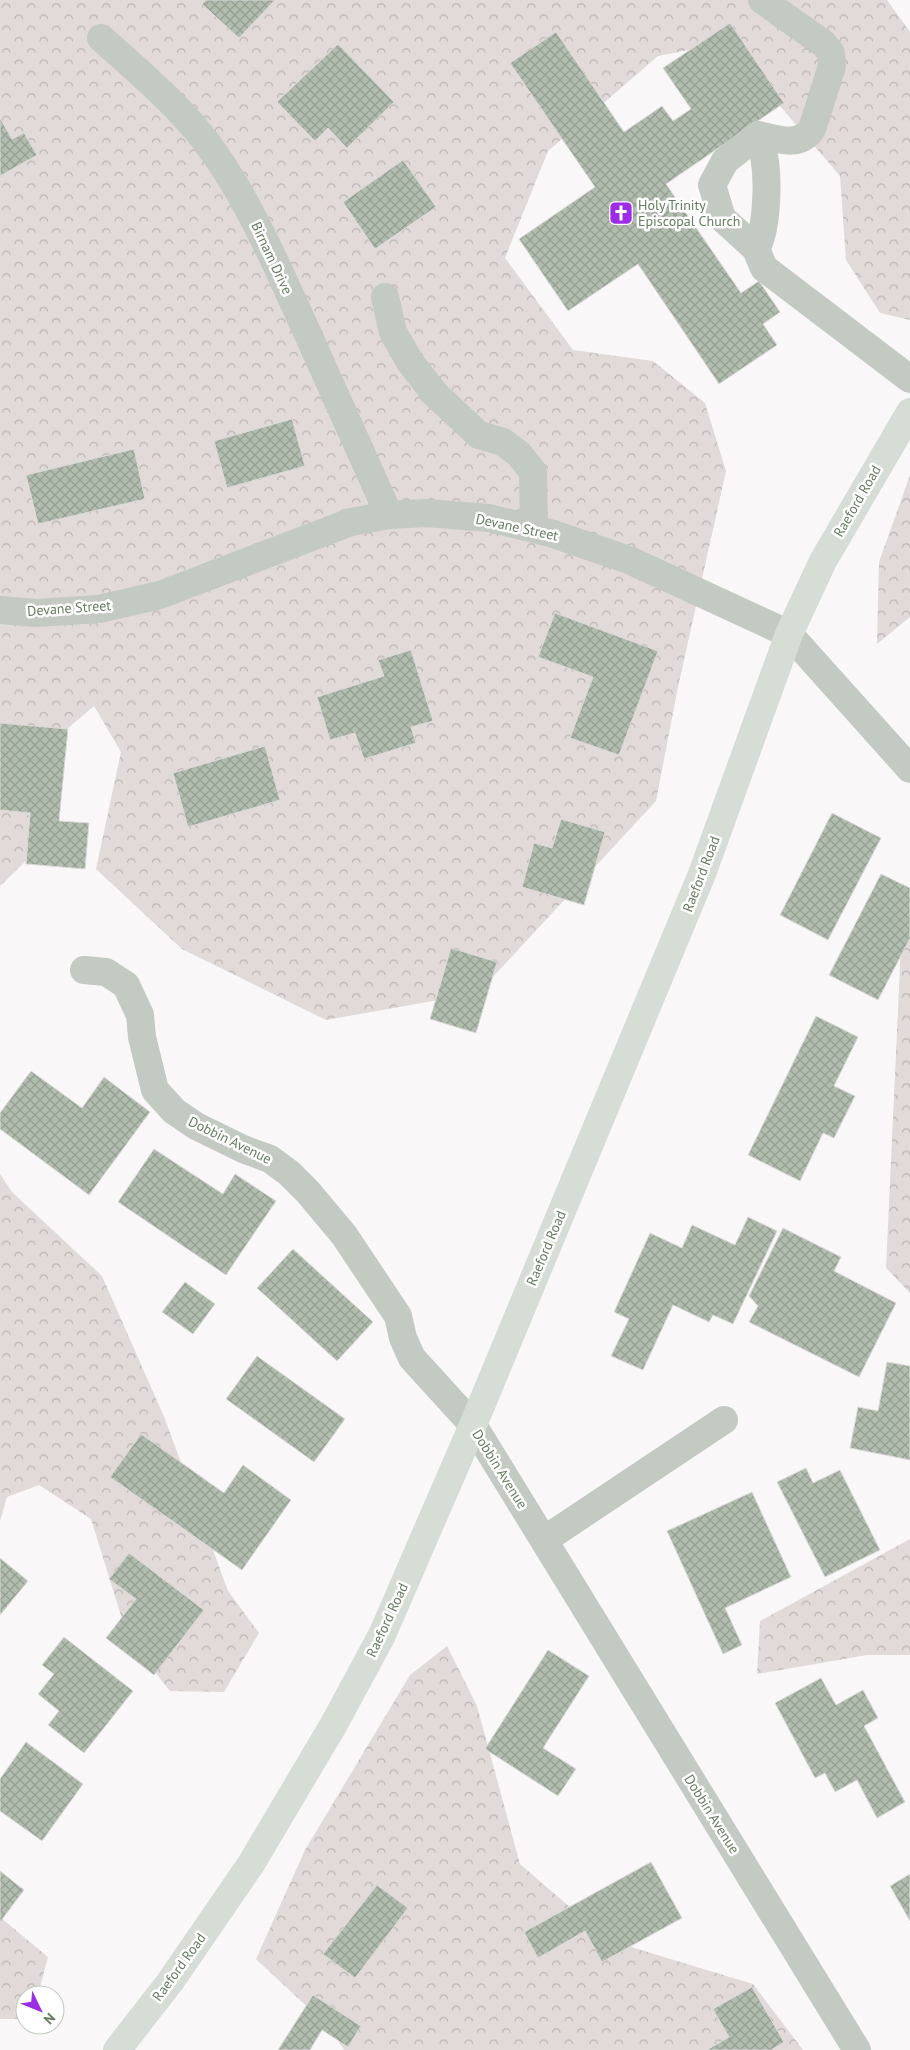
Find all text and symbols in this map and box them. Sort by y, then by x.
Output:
place label: Holy Trinity Episcopal Church [638,196,741,230]
church icon: Holy Trinity Episcopal Church [608,200,634,226]
street label: Birnam Drive [247,219,297,297]
street label: Raeford Road [829,462,885,540]
street label: Devane Street [474,509,560,545]
street label: Devane Street [27,596,112,620]
street label: Raeford Road [678,834,724,914]
street label: Dobbin Avenue [186,1112,274,1168]
street label: Raeford Road [522,1208,570,1288]
street label: Dobbin Avenue [468,1426,532,1512]
street label: Raeford Road [362,1580,412,1660]
street label: Dobbin Avenue [680,1771,744,1857]
street label: Raeford Road [148,1929,210,2005]
north arrow [15,1985,65,2035]
text: N [40,2009,59,2028]

